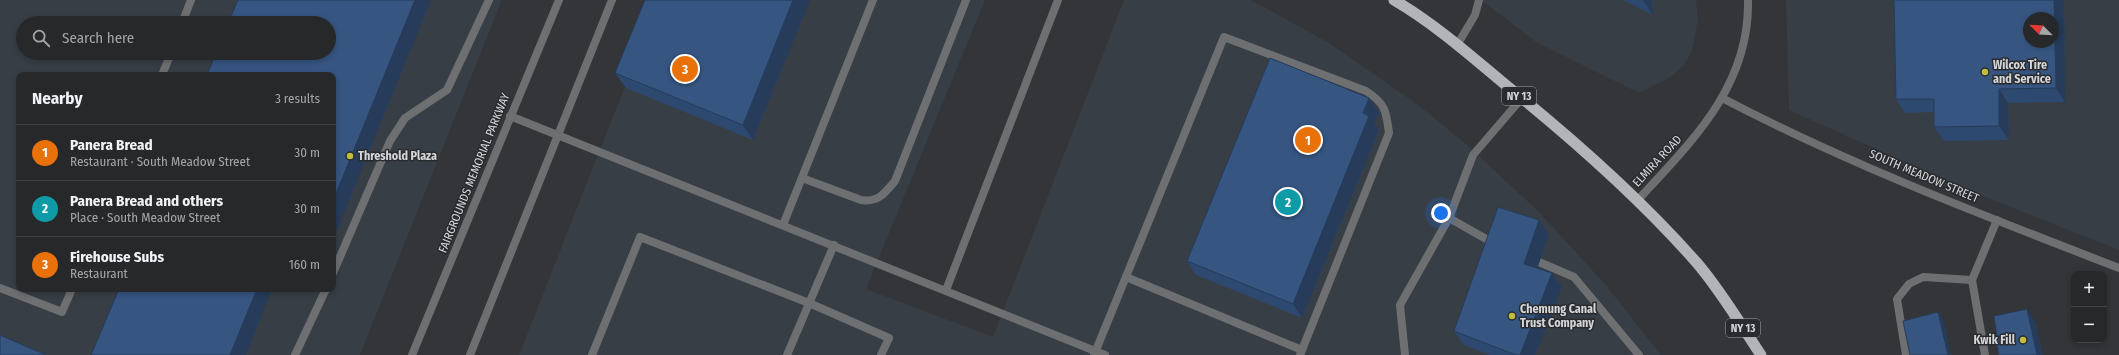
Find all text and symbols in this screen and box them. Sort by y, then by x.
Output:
north arrow [2023,12,2059,48]
search box [16,16,336,60]
icon: search [30,27,52,49]
text: Search here [62,29,134,47]
pin: 3 [672,54,698,84]
place label: Wilcox Tire and Service [1993,58,2051,86]
marker: Wilcox Tire and Service [1980,67,1990,77]
road number: NY 13 [1502,87,1536,105]
text: Nearby [32,88,83,109]
text: 3 results [275,91,320,106]
street label: FAIRGROUNDS MEMORIAL PARKWAY [435,91,513,255]
pin: 1 [1295,125,1321,155]
street label: ELMIRA ROAD [1630,132,1684,190]
text: Panera Bread [70,136,153,154]
text: 1 [42,145,48,160]
text: 30 m [294,145,320,160]
street label: SOUTH MEADOW STREET [1867,147,1981,206]
place label: Threshold Plaza [358,149,437,163]
marker: Threshold Plaza [345,151,355,161]
text: Restaurant · South Meadow Street [70,154,250,169]
pin: 2 [1275,187,1301,217]
text: Panera Bread and others [70,192,223,210]
text: 2 [42,201,48,216]
text: 30 m [294,201,320,216]
your location [1431,203,1451,223]
text: Place · South Meadow Street [70,210,221,225]
text: Firehouse Subs [70,248,164,266]
text: 3 [42,257,48,272]
text: 160 m [289,257,320,272]
text: Restaurant [70,266,128,281]
map controls [2071,271,2107,343]
button: + [2071,271,2107,307]
place label: Chemung Canal Trust Company [1520,302,1597,330]
button: − [2071,307,2107,343]
marker: Chemung Canal Trust Company [1507,311,1517,321]
road number: NY 13 [1726,319,1760,337]
place label: Kwik Fill [1973,333,2016,347]
marker: Kwik Fill [2018,335,2028,345]

